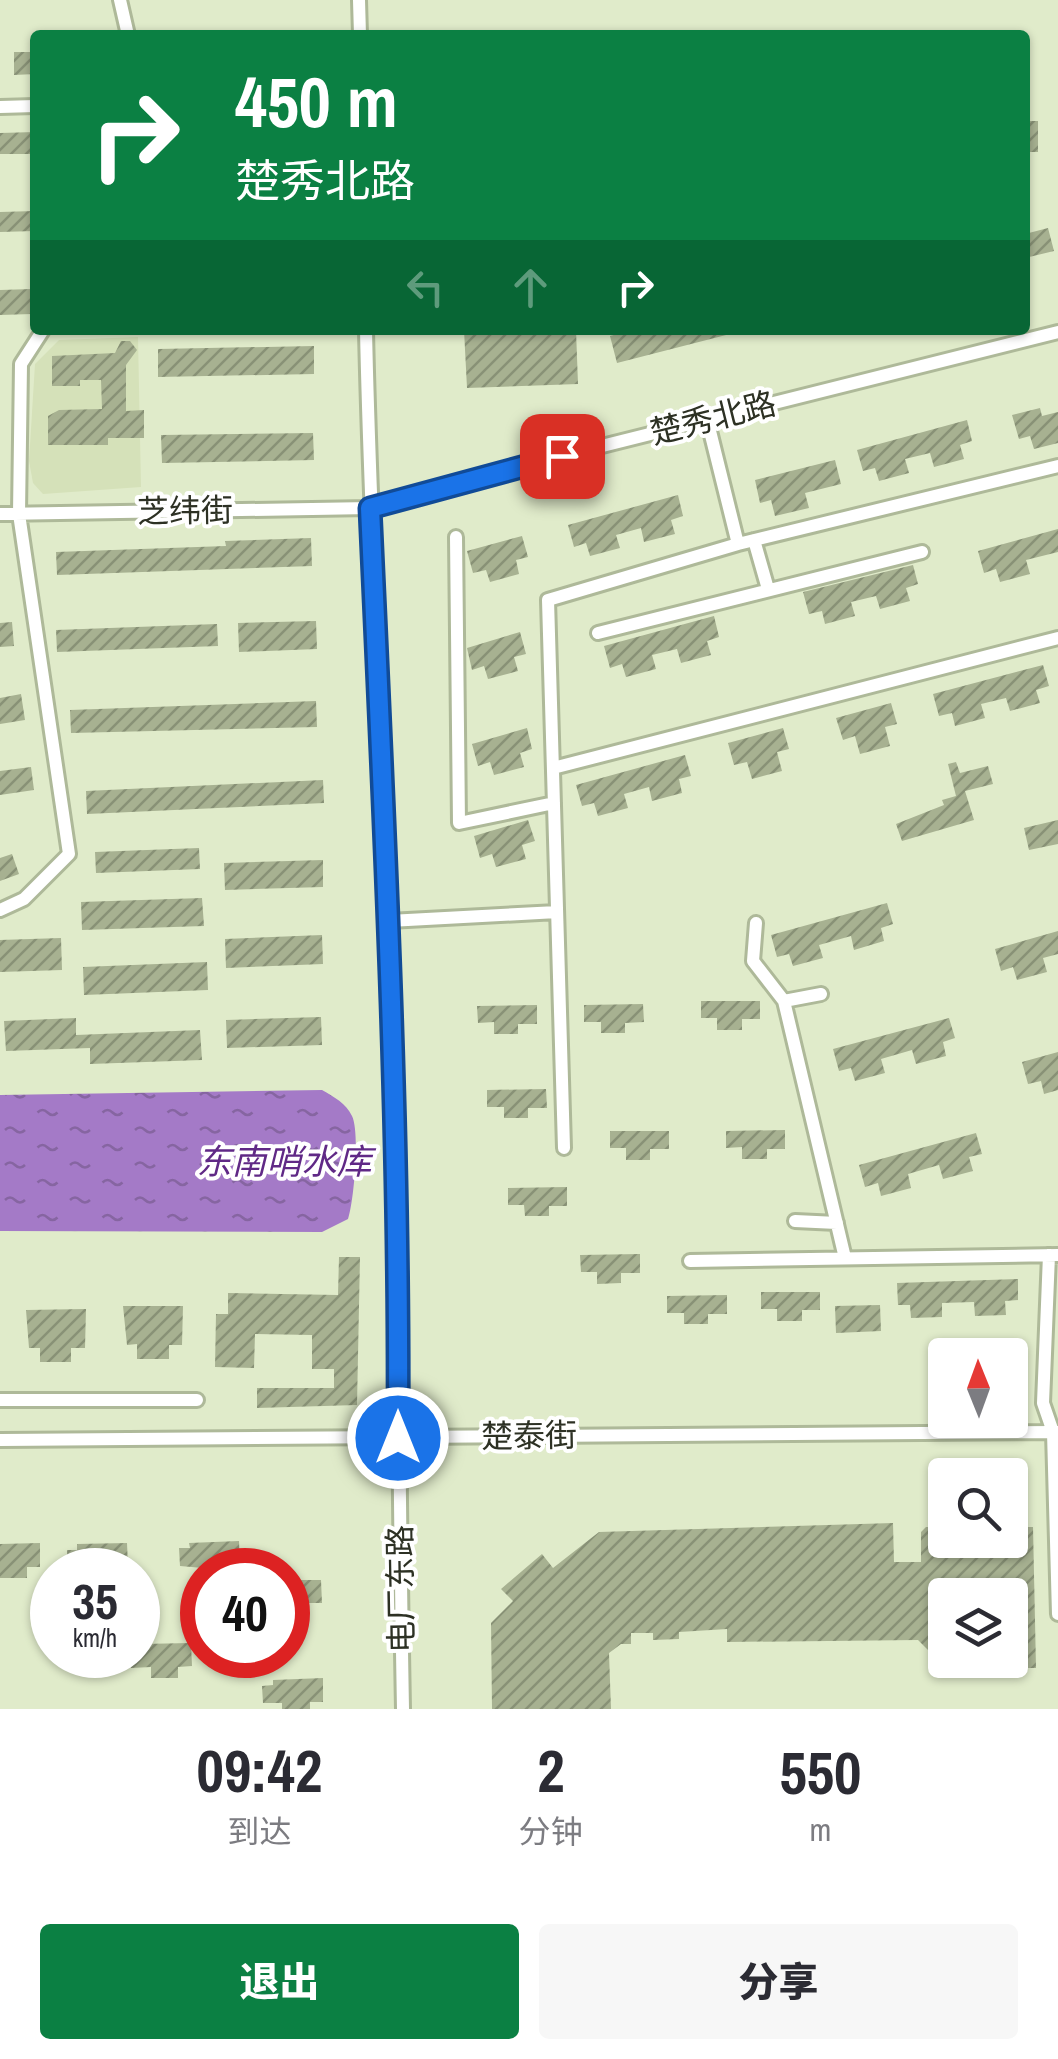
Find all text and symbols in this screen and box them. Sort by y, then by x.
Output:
text: 450 m [235,55,398,149]
icon: right [70,70,200,200]
text: 楚秀北路 [235,150,415,211]
icon: left [398,260,453,315]
icon: ahead [503,260,558,315]
icon: right [608,260,663,315]
street label: 楚秀北路 [646,381,780,454]
pin [520,414,605,499]
icon: arrive [535,429,590,484]
street label: 芝纬街 [137,488,233,533]
water label: 东南哨水库 [196,1138,376,1185]
north arrow [928,1338,1028,1438]
map controls [928,1338,1028,1678]
position arrow [346,1386,450,1490]
street label: 楚泰街 [481,1413,577,1458]
button: search [928,1458,1028,1558]
street label: 电厂东路 [378,1525,423,1653]
speed limit sign: 40 [180,1548,310,1678]
text: 35 [72,1567,118,1635]
button: layers [928,1578,1028,1678]
text: km/h [73,1621,117,1655]
text: 09:42 [197,1730,322,1811]
text: 2 [537,1730,565,1811]
text: 550 [779,1732,861,1813]
text: m [810,1808,831,1851]
text: 到达 [227,1810,291,1853]
text: 分钟 [519,1810,583,1853]
button: 退出 [40,1924,519,2039]
button: 分享 [539,1924,1018,2039]

